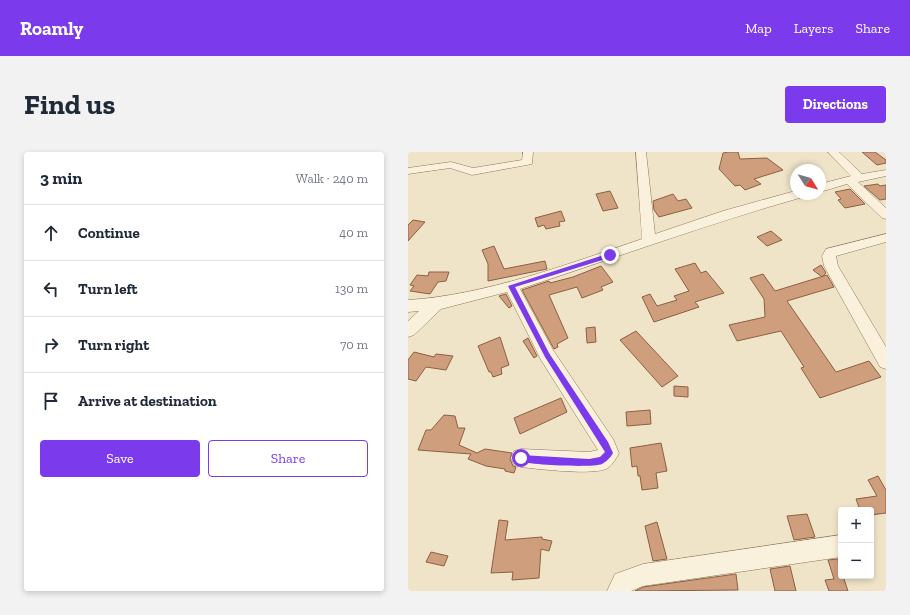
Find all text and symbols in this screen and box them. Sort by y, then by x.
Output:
text: Roamly [20,17,83,40]
text: Map [745,20,772,37]
text: Layers [794,20,833,37]
text: Share [855,20,890,37]
button: Directions [785,86,886,123]
text: Find us [24,88,115,121]
north arrow [790,164,826,200]
text: 3 min [40,168,82,188]
text: Walk · 240 m [296,171,368,186]
icon: ahead [40,222,62,244]
text: Continue [78,224,140,242]
text: 40 m [339,225,368,240]
route end [601,246,619,264]
icon: left [40,278,62,300]
text: Turn left [78,280,138,298]
text: 130 m [335,281,368,296]
icon: right [40,334,62,356]
text: Turn right [78,336,149,354]
text: 70 m [340,337,368,352]
icon: arrive [40,390,62,412]
text: Arrive at destination [78,392,217,410]
button: Save [40,440,200,477]
button: Share [208,440,368,477]
route start [512,449,530,467]
map controls [838,507,874,579]
button: + [838,507,874,543]
button: − [838,543,874,579]

